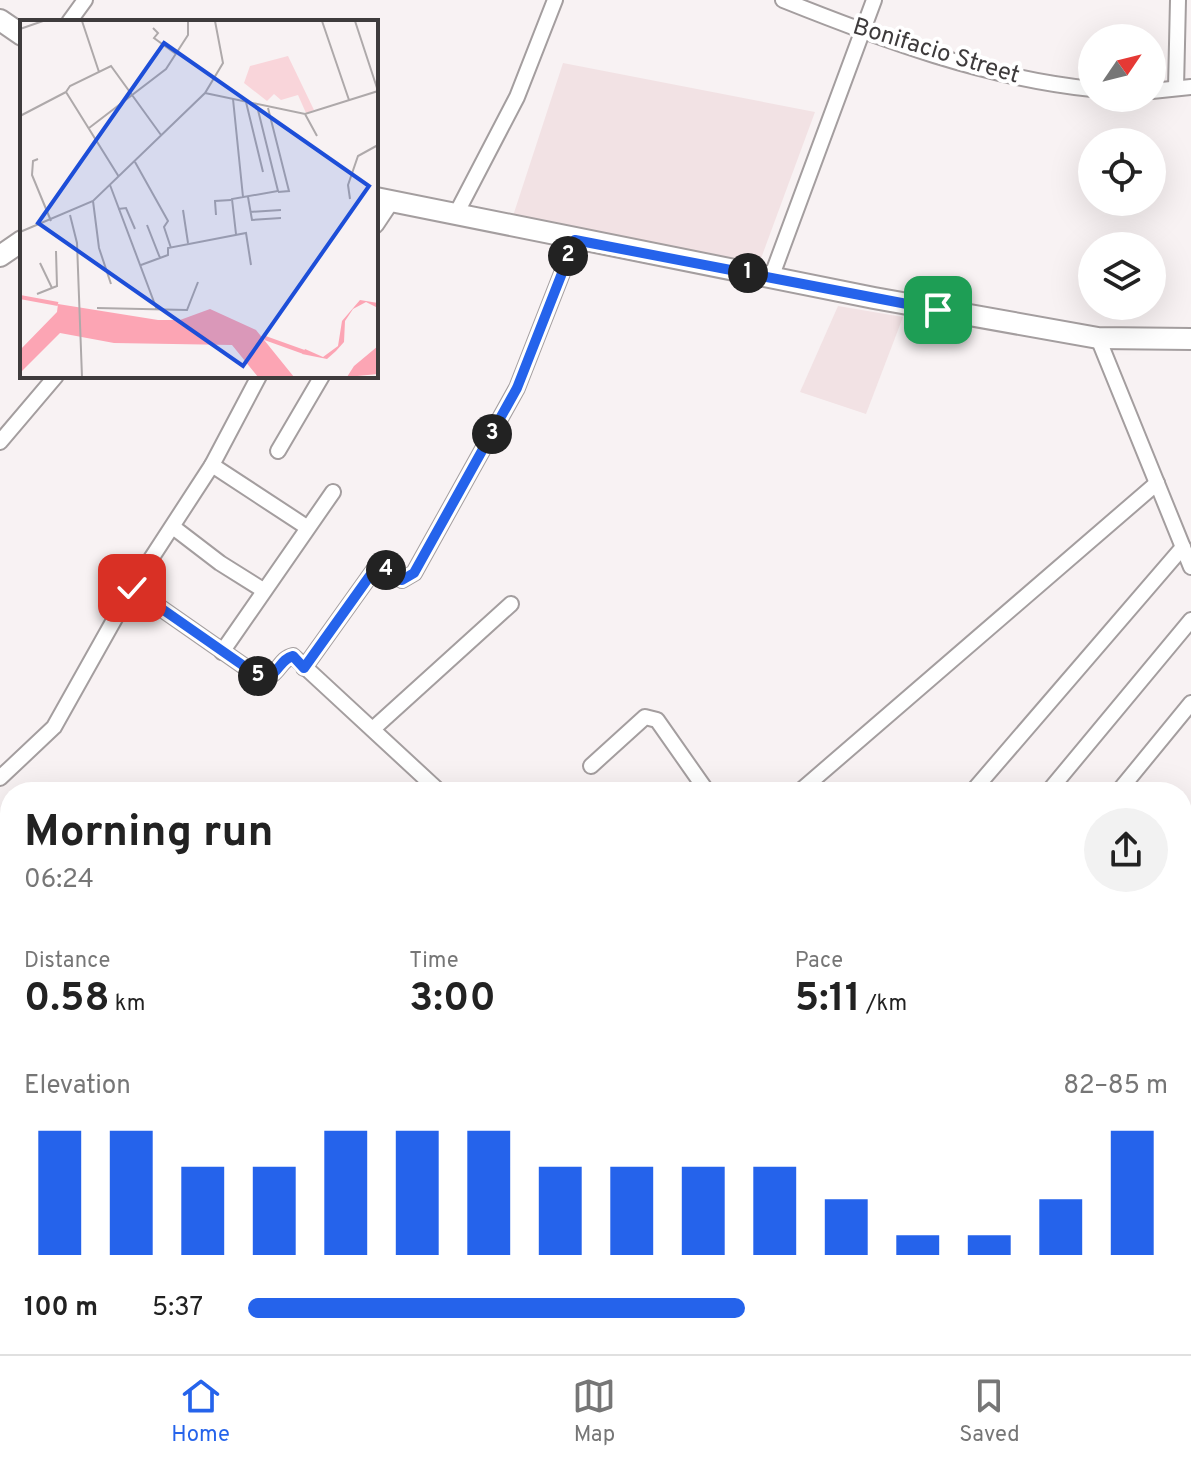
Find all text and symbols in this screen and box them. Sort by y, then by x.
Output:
street label: Bonifacio Street [849,12,1023,92]
inset map [20,20,378,378]
north arrow [1078,24,1166,112]
map controls [1078,24,1166,320]
button: locate [1078,128,1166,216]
button: layers [1078,232,1166,320]
pin: 2 [548,236,588,276]
text: 2 [561,242,575,269]
pin: 1 [728,253,768,293]
text: 1 [744,259,752,286]
pin [904,276,972,344]
icon: arrive [916,288,960,332]
pin: 3 [472,414,512,454]
text: 3 [485,420,499,447]
pin: 4 [366,550,406,590]
pin [98,554,166,622]
text: 4 [379,556,393,583]
icon: check [110,566,154,610]
pin: 5 [238,656,278,696]
text: 5 [251,662,265,689]
text: Morning run [24,806,274,862]
button: share [1084,808,1168,892]
text: 06:24 [24,864,94,897]
text: Distance [24,948,110,975]
text: Time [409,948,459,975]
text: Pace [795,948,843,975]
text: 0.58 [24,975,110,1025]
text: 3:00 [409,975,496,1025]
text: 5:11 [795,975,861,1025]
text: km [110,991,145,1018]
text: /km [861,991,907,1018]
text: Elevation [24,1070,131,1103]
text: 82–85 m [1063,1070,1168,1103]
text: 100 m [24,1292,98,1325]
text: 5:37 [152,1292,203,1325]
tab: Home [171,1374,230,1449]
tab: Map [572,1374,616,1449]
tab: Saved [959,1374,1020,1449]

